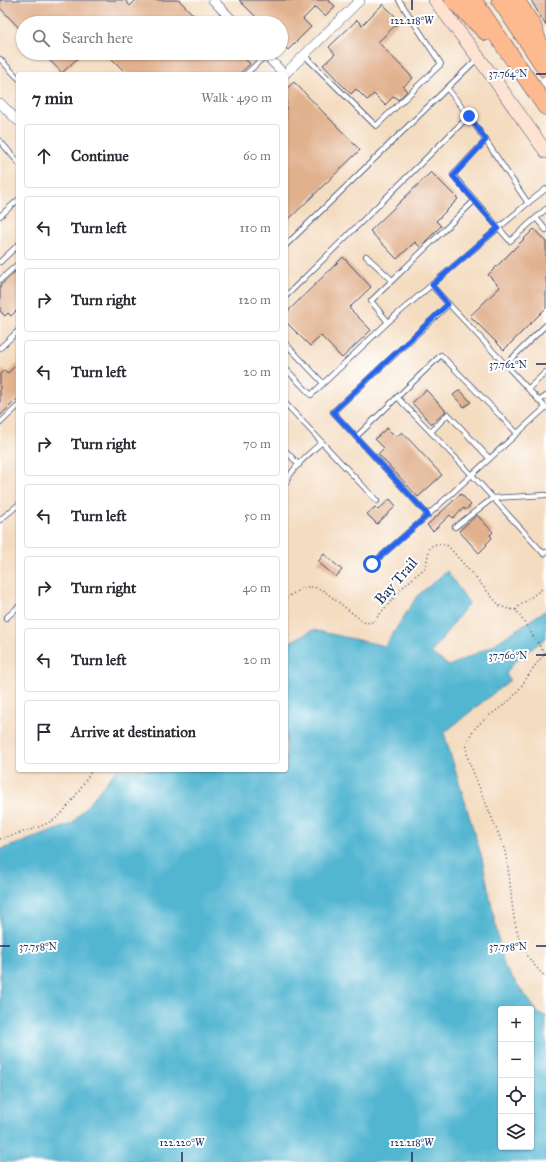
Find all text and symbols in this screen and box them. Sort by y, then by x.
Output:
text: 122.218°W [390,15,434,27]
search box [16,16,288,60]
icon: search [30,27,52,49]
text: Search here [62,29,133,47]
text: 37.764°N [489,68,528,80]
text: 7 min [32,88,73,109]
text: Walk · 490 m [201,90,272,106]
route end [460,107,478,125]
icon: ahead [33,145,55,167]
text: Continue [71,147,129,165]
text: 60 m [243,148,271,164]
icon: left [33,217,55,239]
text: Turn left [71,219,127,237]
text: 110 m [239,220,271,236]
icon: right [33,289,55,311]
text: Turn right [71,291,136,309]
text: 120 m [238,292,271,308]
text: 37.762°N [489,359,528,371]
icon: left [33,361,55,383]
text: Turn left [71,363,127,381]
text: 20 m [243,364,271,380]
icon: right [33,433,55,455]
text: Turn right [71,435,136,453]
text: 70 m [243,436,271,452]
icon: left [33,505,55,527]
text: Turn left [71,507,127,525]
text: 50 m [244,508,271,524]
street label: Bay Trail [371,553,422,608]
route start [363,555,381,573]
icon: right [33,577,55,599]
text: Turn right [71,579,136,597]
text: 40 m [242,580,271,596]
icon: left [33,649,55,671]
text: 37.760°N [488,650,528,662]
text: Turn left [71,651,127,669]
text: 20 m [243,652,271,668]
icon: arrive [33,721,55,743]
text: Arrive at destination [71,723,196,741]
text: 37.758°N [19,941,58,953]
text: 37.758°N [489,941,528,953]
map controls [498,1006,534,1150]
button: + [498,1006,534,1042]
button: − [498,1042,534,1078]
button: locate [498,1078,534,1114]
button: layers [498,1114,534,1150]
text: 122.220°W [160,1137,205,1149]
text: 122.218°W [390,1137,434,1149]

